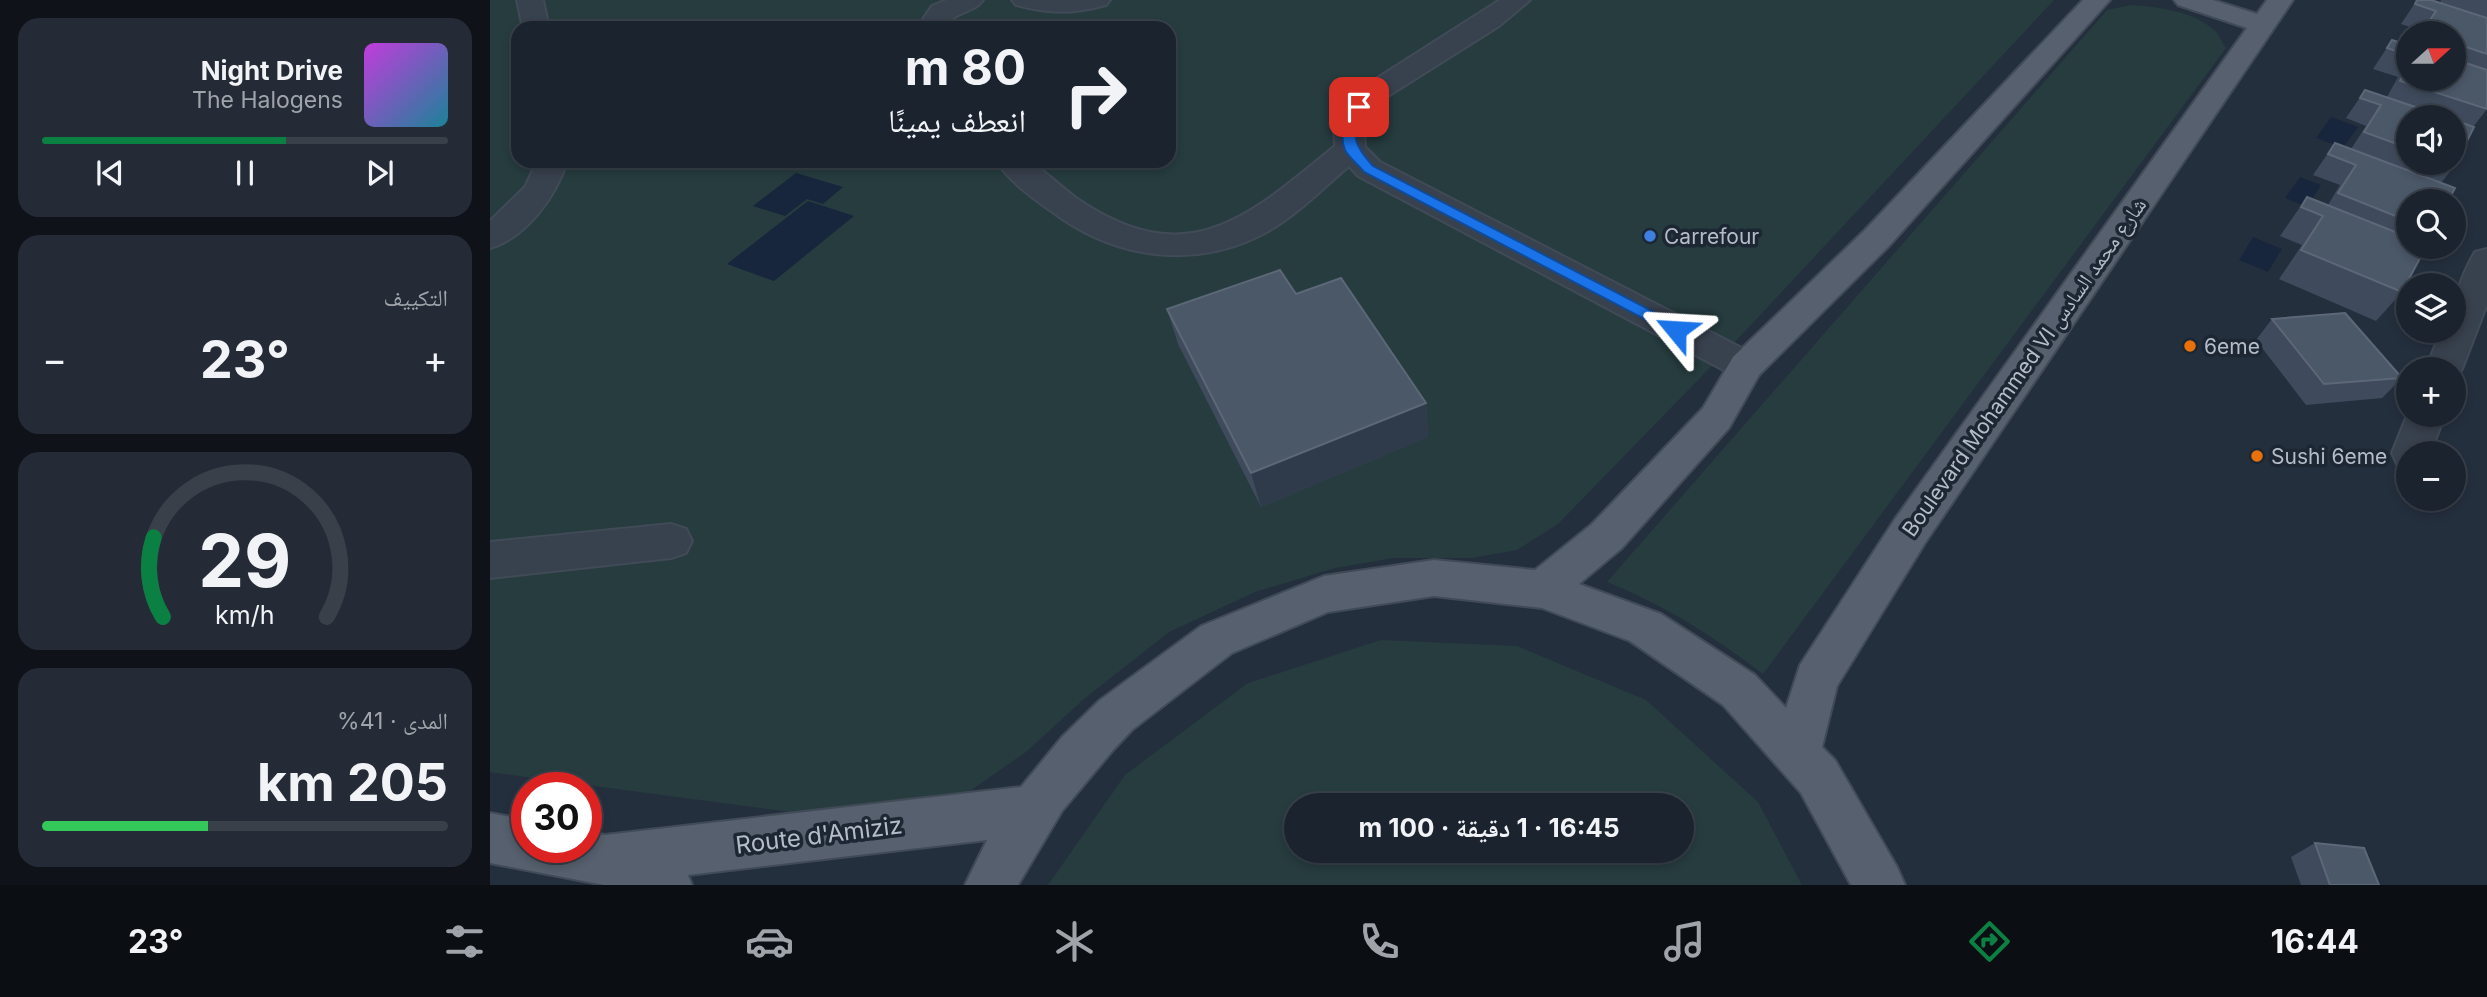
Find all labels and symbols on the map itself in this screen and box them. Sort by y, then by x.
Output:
north arrow [2396,21,2466,91]
pin [1329,77,1389,137]
street label: Boulevard Mohammed VI شارع محمد السادس [1897,193,2152,542]
place label: Carrefour [1664,224,1759,249]
marker: Carrefour [1642,228,1658,244]
position arrow [1639,293,1713,367]
place label: 6eme [2204,334,2260,359]
marker: 6eme [2182,338,2198,354]
place label: Sushi 6eme [2271,444,2387,469]
marker: Sushi 6eme [2249,448,2265,464]
speed limit sign: 30 [511,772,602,863]
street label: Route d'Amiziz [734,810,904,860]

